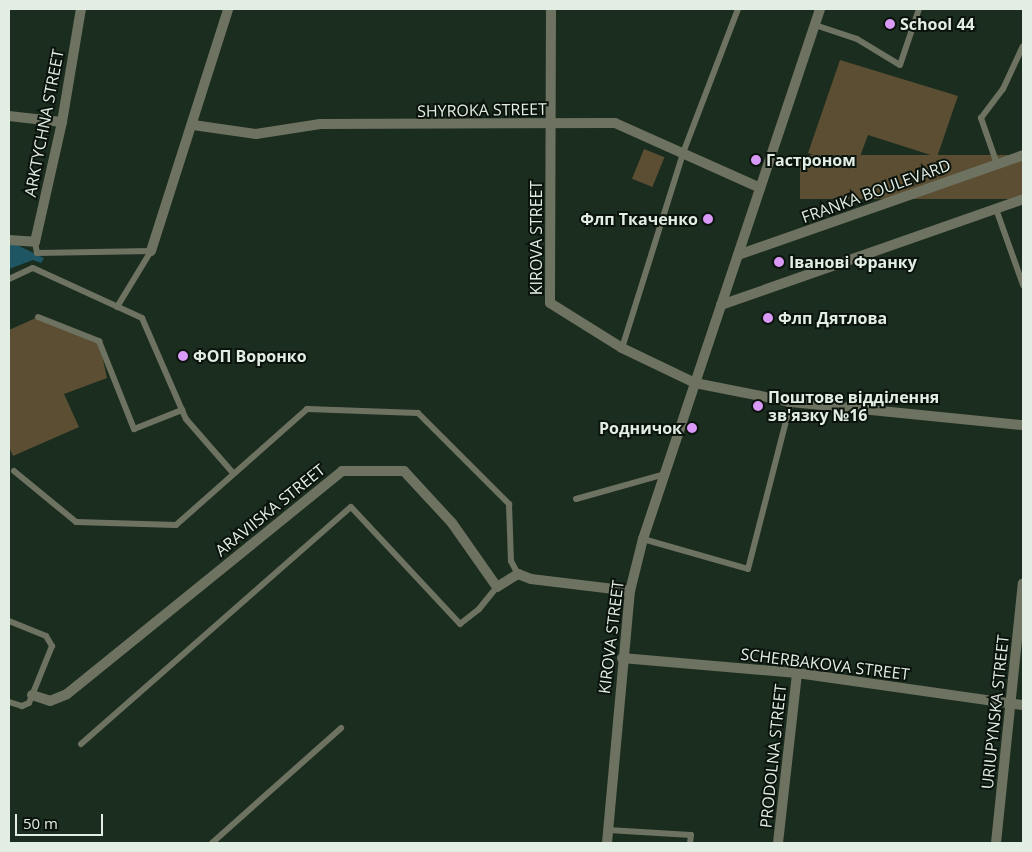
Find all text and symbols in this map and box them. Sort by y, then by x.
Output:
place label: School 44 [900,14,975,34]
marker: School 44 [884,18,896,30]
street label: ARKTYCHNA STREET [20,48,68,198]
street label: SHYROKA STREET [417,99,547,121]
place label: Гастроном [766,150,856,170]
marker: Гастроном [750,154,762,166]
street label: FRANKA BOULEVARD [799,155,953,227]
street label: KIROVA STREET [526,181,546,295]
place label: Флп Ткаченко [580,209,698,229]
marker: Флп Ткаченко [702,213,714,225]
place label: Іванові Франку [789,252,917,272]
marker: Іванові Франку [773,256,785,268]
place label: Флп Дятлова [778,308,887,328]
marker: Флп Дятлова [762,312,774,324]
place label: ФОП Воронко [193,346,307,366]
marker: ФОП Воронко [177,350,189,362]
place label: Поштове відділення зв'язку №16 [768,387,939,425]
marker: Поштове відділення зв'язку №16 [752,400,764,412]
place label: Родничок [599,418,682,438]
marker: Родничок [686,422,698,434]
street label: ARAVIISKA STREET [211,460,329,560]
street label: KIROVA STREET [594,579,628,695]
street label: URIUPYNSKA STREET [977,634,1013,790]
street label: SCHERBAKOVA STREET [739,644,911,684]
street label: PRODOLNA STREET [756,683,790,829]
scale bar [18,804,105,836]
text: 50 m [23,813,58,833]

